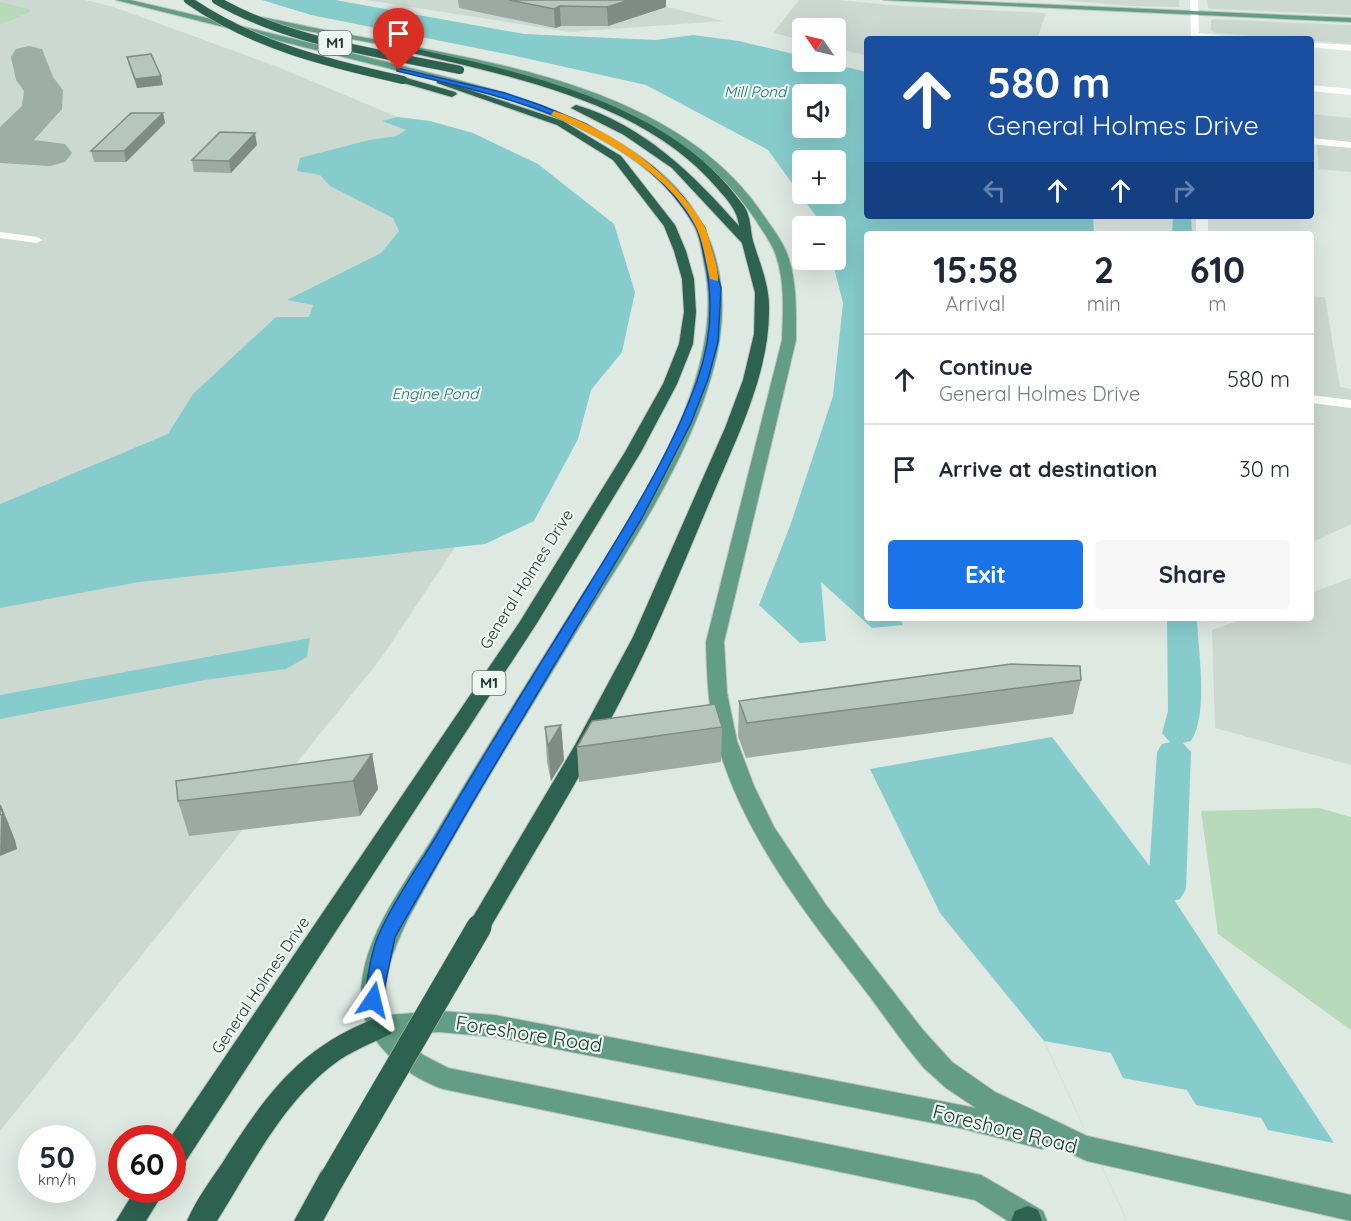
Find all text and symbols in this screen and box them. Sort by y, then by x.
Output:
pin [373,8,424,70]
icon: arrive [382,17,415,50]
north arrow [792,18,846,72]
map controls [792,18,846,270]
road number: M1 [318,31,352,55]
text: 580 m [987,56,1110,109]
icon: ahead [888,60,966,138]
water label: Mill Pond [724,82,788,101]
button: sound [792,84,846,138]
text: General Holmes Drive [987,108,1259,142]
button: + [792,150,846,204]
icon: left [978,174,1011,207]
icon: ahead [1041,174,1074,207]
icon: ahead [1104,174,1137,207]
icon: right [1167,174,1200,207]
button: − [792,216,846,270]
text: 15:58 [933,247,1018,292]
text: 2 [1094,247,1114,292]
text: 610 [1190,247,1245,292]
text: Arrival [945,291,1005,316]
text: min [1087,291,1121,316]
text: m [1208,291,1227,316]
text: Continue [939,353,1033,381]
icon: ahead [888,363,921,396]
text: 580 m [1227,365,1290,393]
text: General Holmes Drive [939,381,1140,406]
water label: Engine Pond [392,384,480,403]
icon: arrive [888,453,921,486]
text: Arrive at destination [939,455,1157,483]
text: 30 m [1239,455,1290,483]
street label: General Holmes Drive [475,505,577,653]
button: Exit [888,540,1083,609]
button: Share [1095,540,1290,609]
road number: M1 [472,671,506,695]
street label: General Holmes Drive [207,913,313,1057]
position arrow [341,968,405,1032]
street label: Foreshore Road [454,1010,604,1057]
street label: Foreshore Road [930,1098,1080,1159]
speed limit sign: 60 [108,1125,186,1203]
text: 50 [39,1138,75,1176]
text: km/h [38,1170,76,1189]

